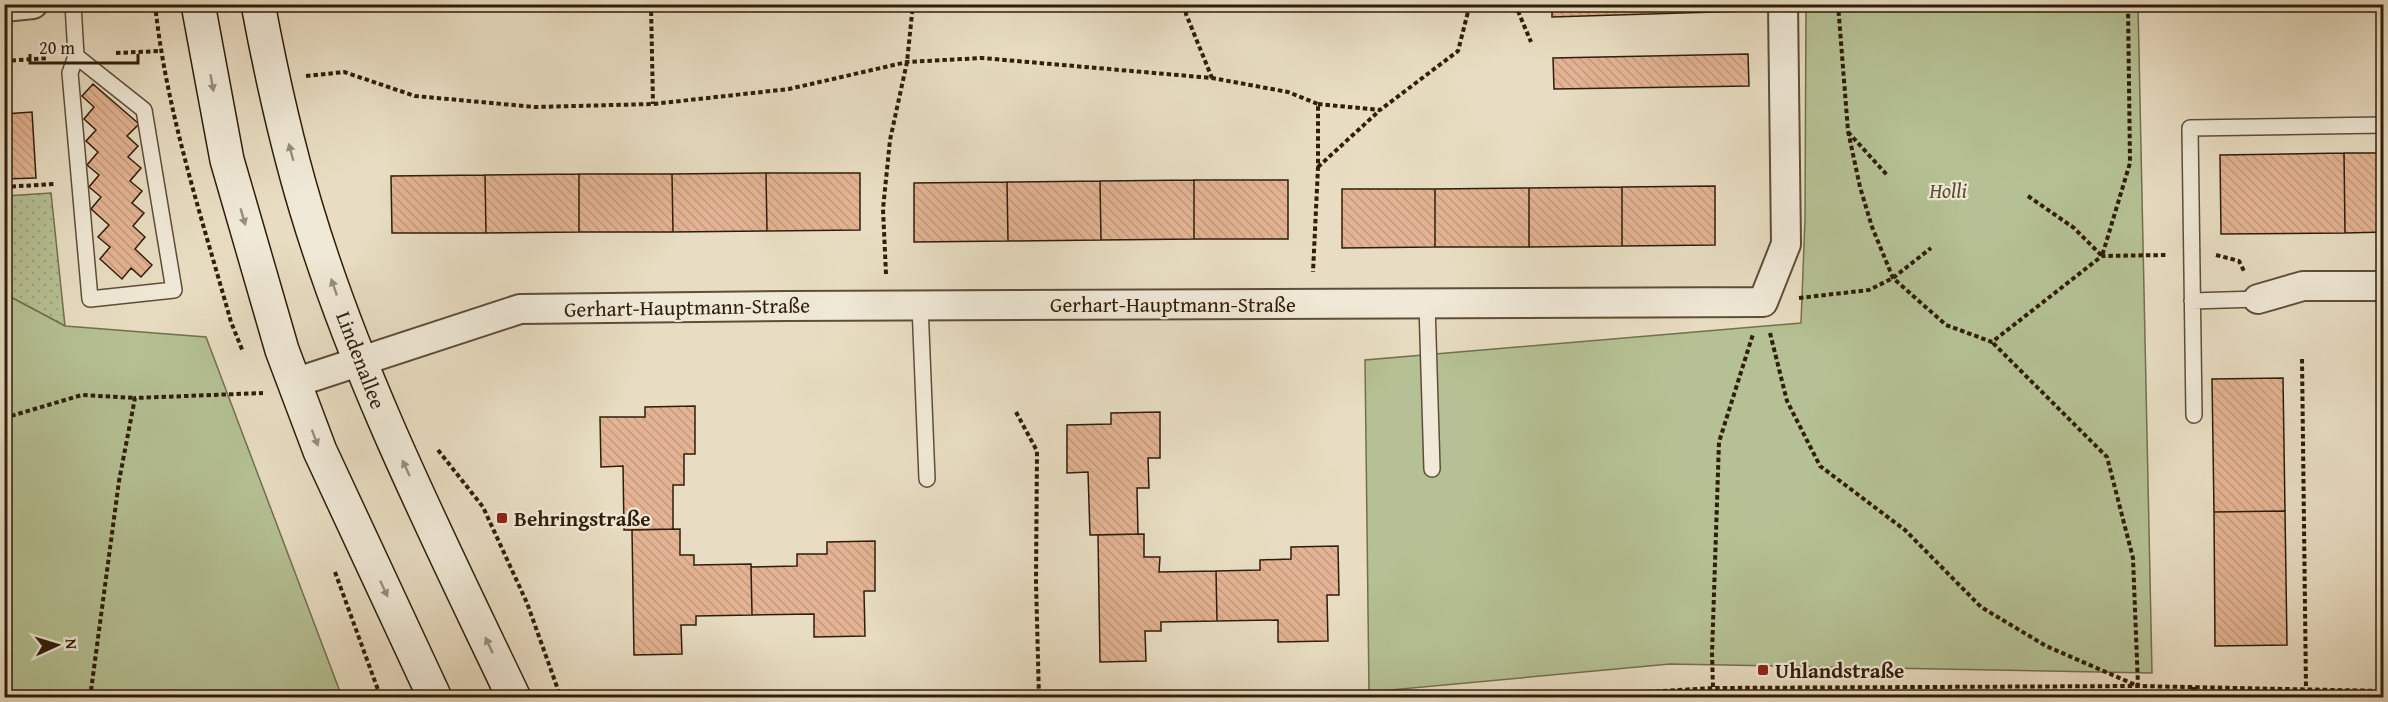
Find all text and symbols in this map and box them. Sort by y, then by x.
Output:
scale bar [30,27,138,65]
text: 20 m [39,34,75,61]
one-way arrow [208,73,217,92]
one-way arrow [286,143,296,161]
park label: Holli [1928,175,1967,206]
one-way arrow [239,208,248,226]
one-way arrow [328,278,338,296]
street label: Gerhart-Hauptmann-Straße [564,289,810,325]
street label: Gerhart-Hauptmann-Straße [1050,289,1296,320]
street label: Lindenallee [328,307,394,413]
one-way arrow [311,429,321,447]
one-way arrow [401,459,411,477]
place label: Behringstraße [514,503,651,534]
marker: Behringstraße [495,511,509,525]
one-way arrow [380,581,389,598]
north arrow [27,615,87,675]
one-way arrow [484,636,493,653]
text: N [60,638,84,650]
place label: Uhlandstraße [1775,655,1904,686]
marker: Uhlandstraße [1756,663,1770,677]

